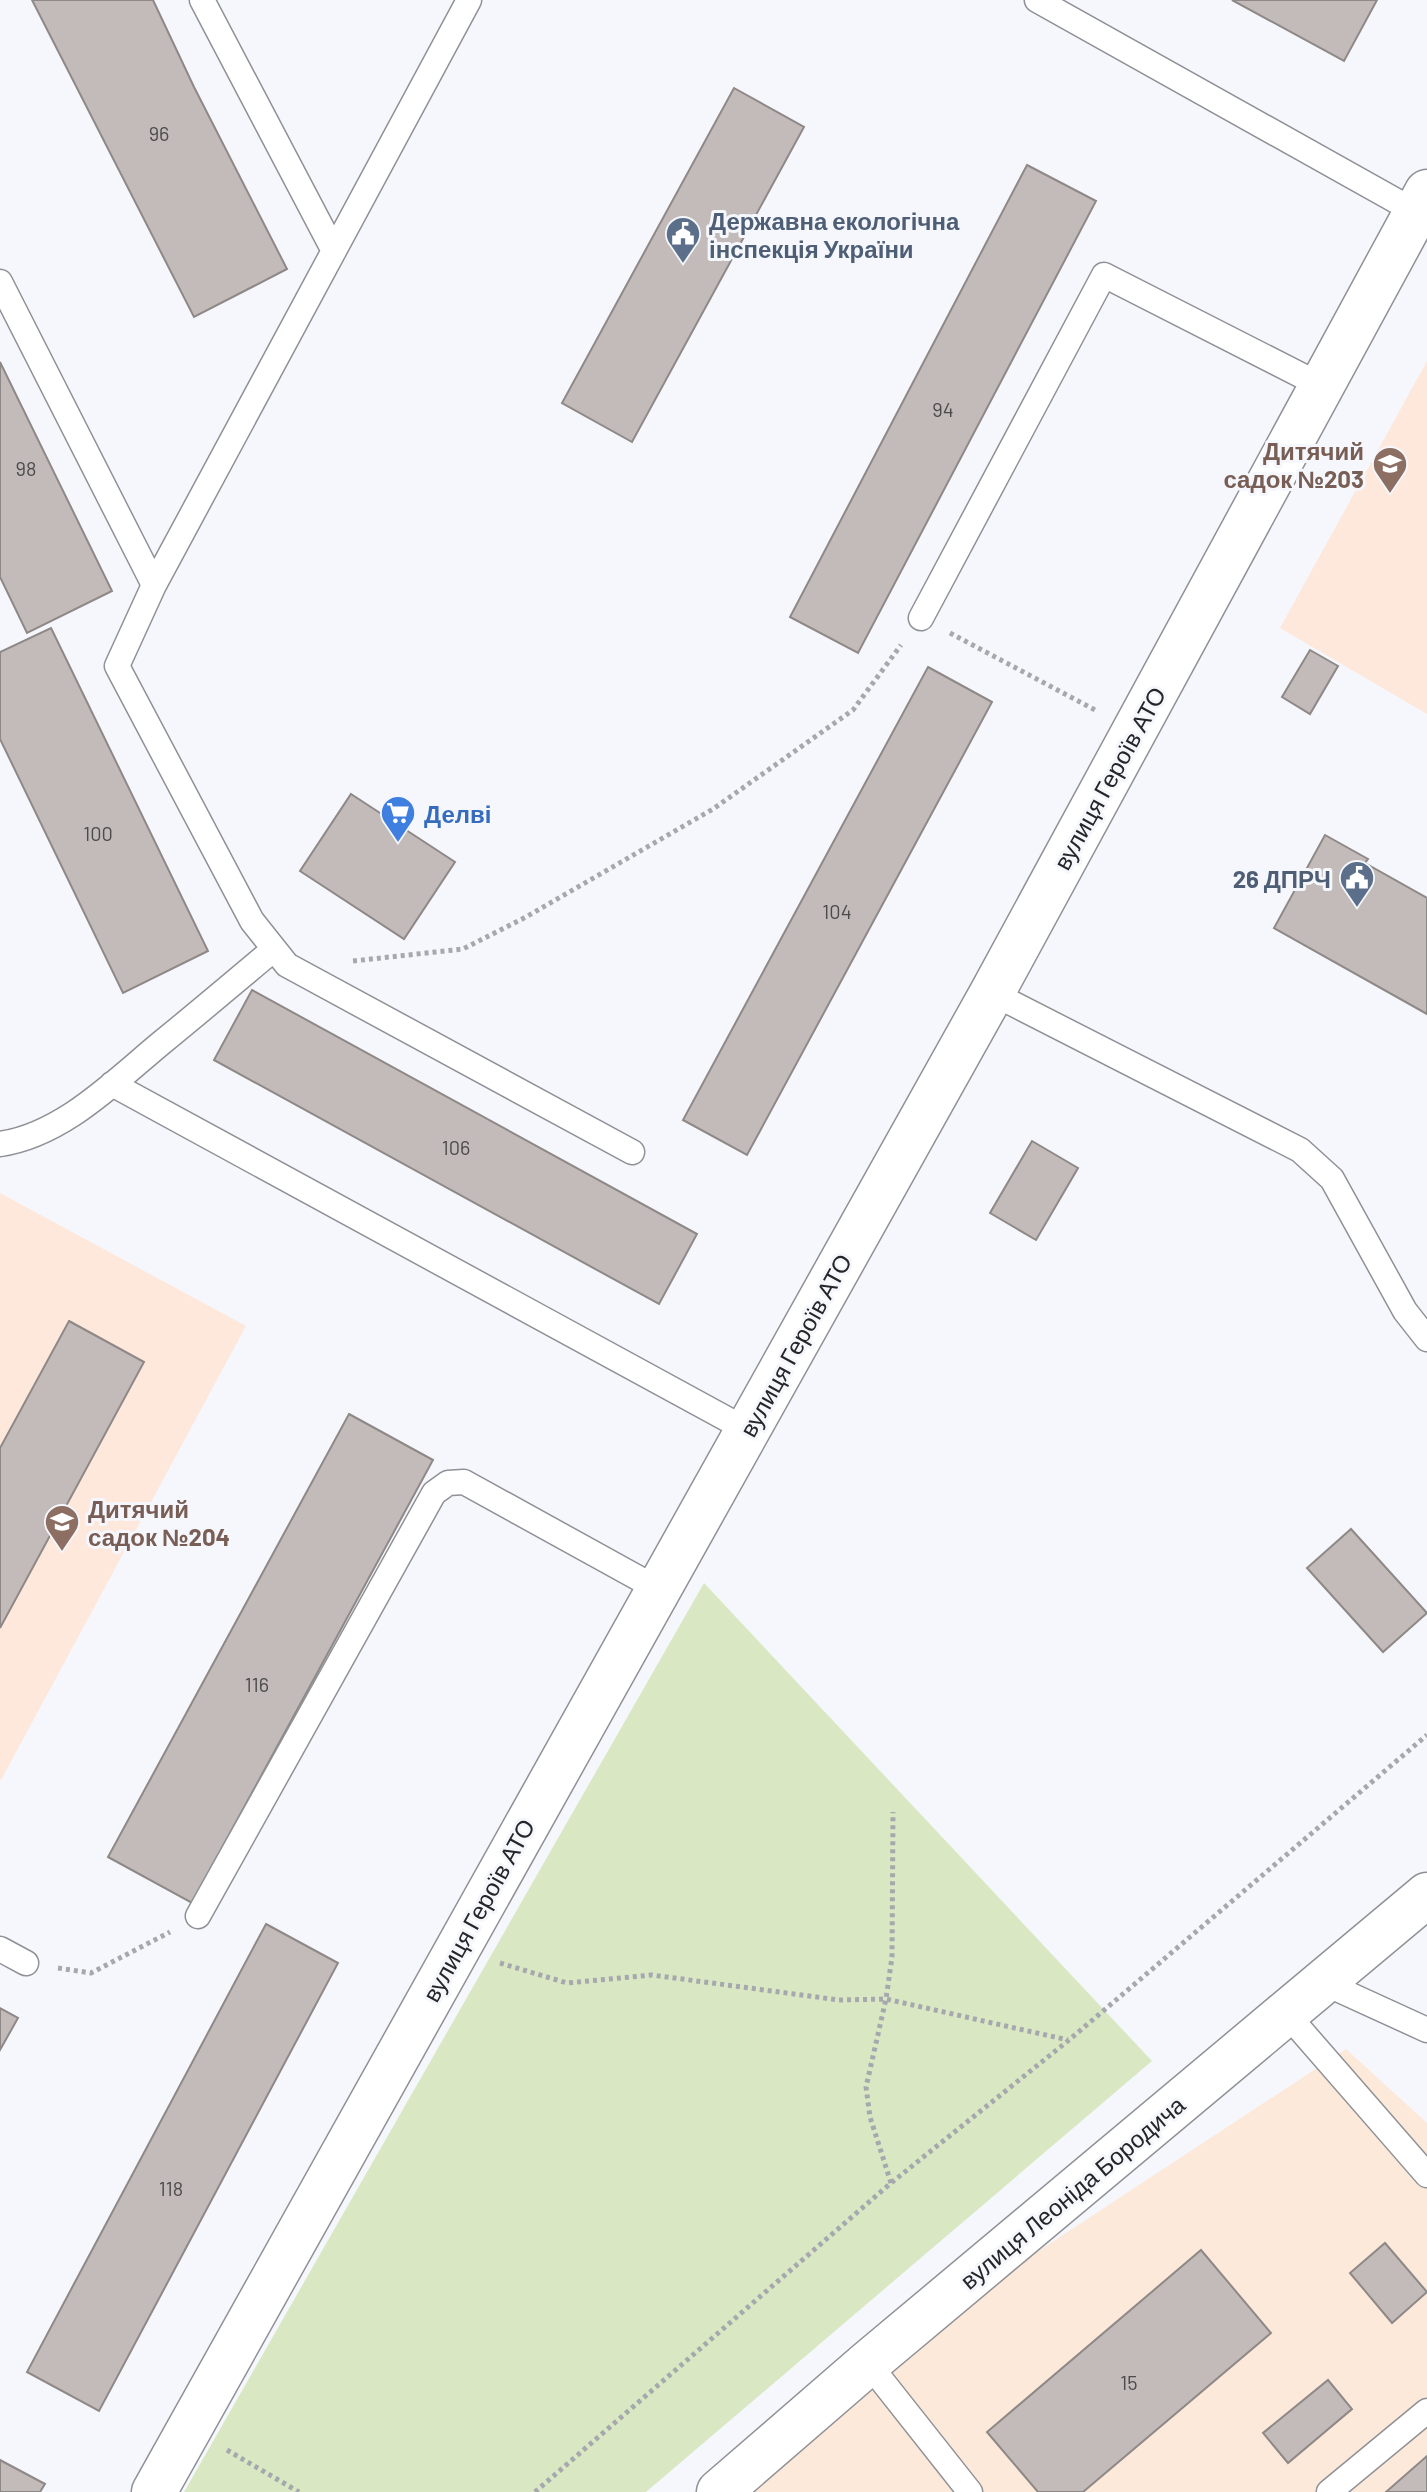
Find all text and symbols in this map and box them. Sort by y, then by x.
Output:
house number: 96 [149,121,169,145]
place label: Державна екологічна інспекція України [709,206,960,263]
public building icon: Державна екологічна інспекція України [664,215,702,265]
house number: 94 [932,397,954,421]
place label: Дитячий садок №203 [1223,436,1364,493]
school or university icon: Дитячий садок №203 [1371,445,1409,495]
house number: 98 [16,456,36,480]
street label: вулиця Героїв АТО [1047,681,1171,875]
supermarket icon: Делві [379,794,417,844]
place label: Делві [424,799,491,828]
house number: 100 [83,821,113,845]
public building icon: 26 ДПРЧ [1338,859,1376,909]
place label: 26 ДПРЧ [1233,864,1331,893]
house number: 104 [822,899,852,923]
house number: 106 [442,1135,470,1159]
street label: вулиця Героїв АТО [733,1248,857,1442]
place label: Дитячий садок №204 [88,1494,230,1551]
school or university icon: Дитячий садок №204 [43,1503,81,1553]
house number: 116 [245,1672,269,1696]
street label: вулиця Героїв АТО [416,1813,540,2007]
street label: вулиця Леоніда Бородича [954,2089,1191,2294]
house number: 118 [159,2176,183,2200]
house number: 15 [1120,2370,1138,2394]

